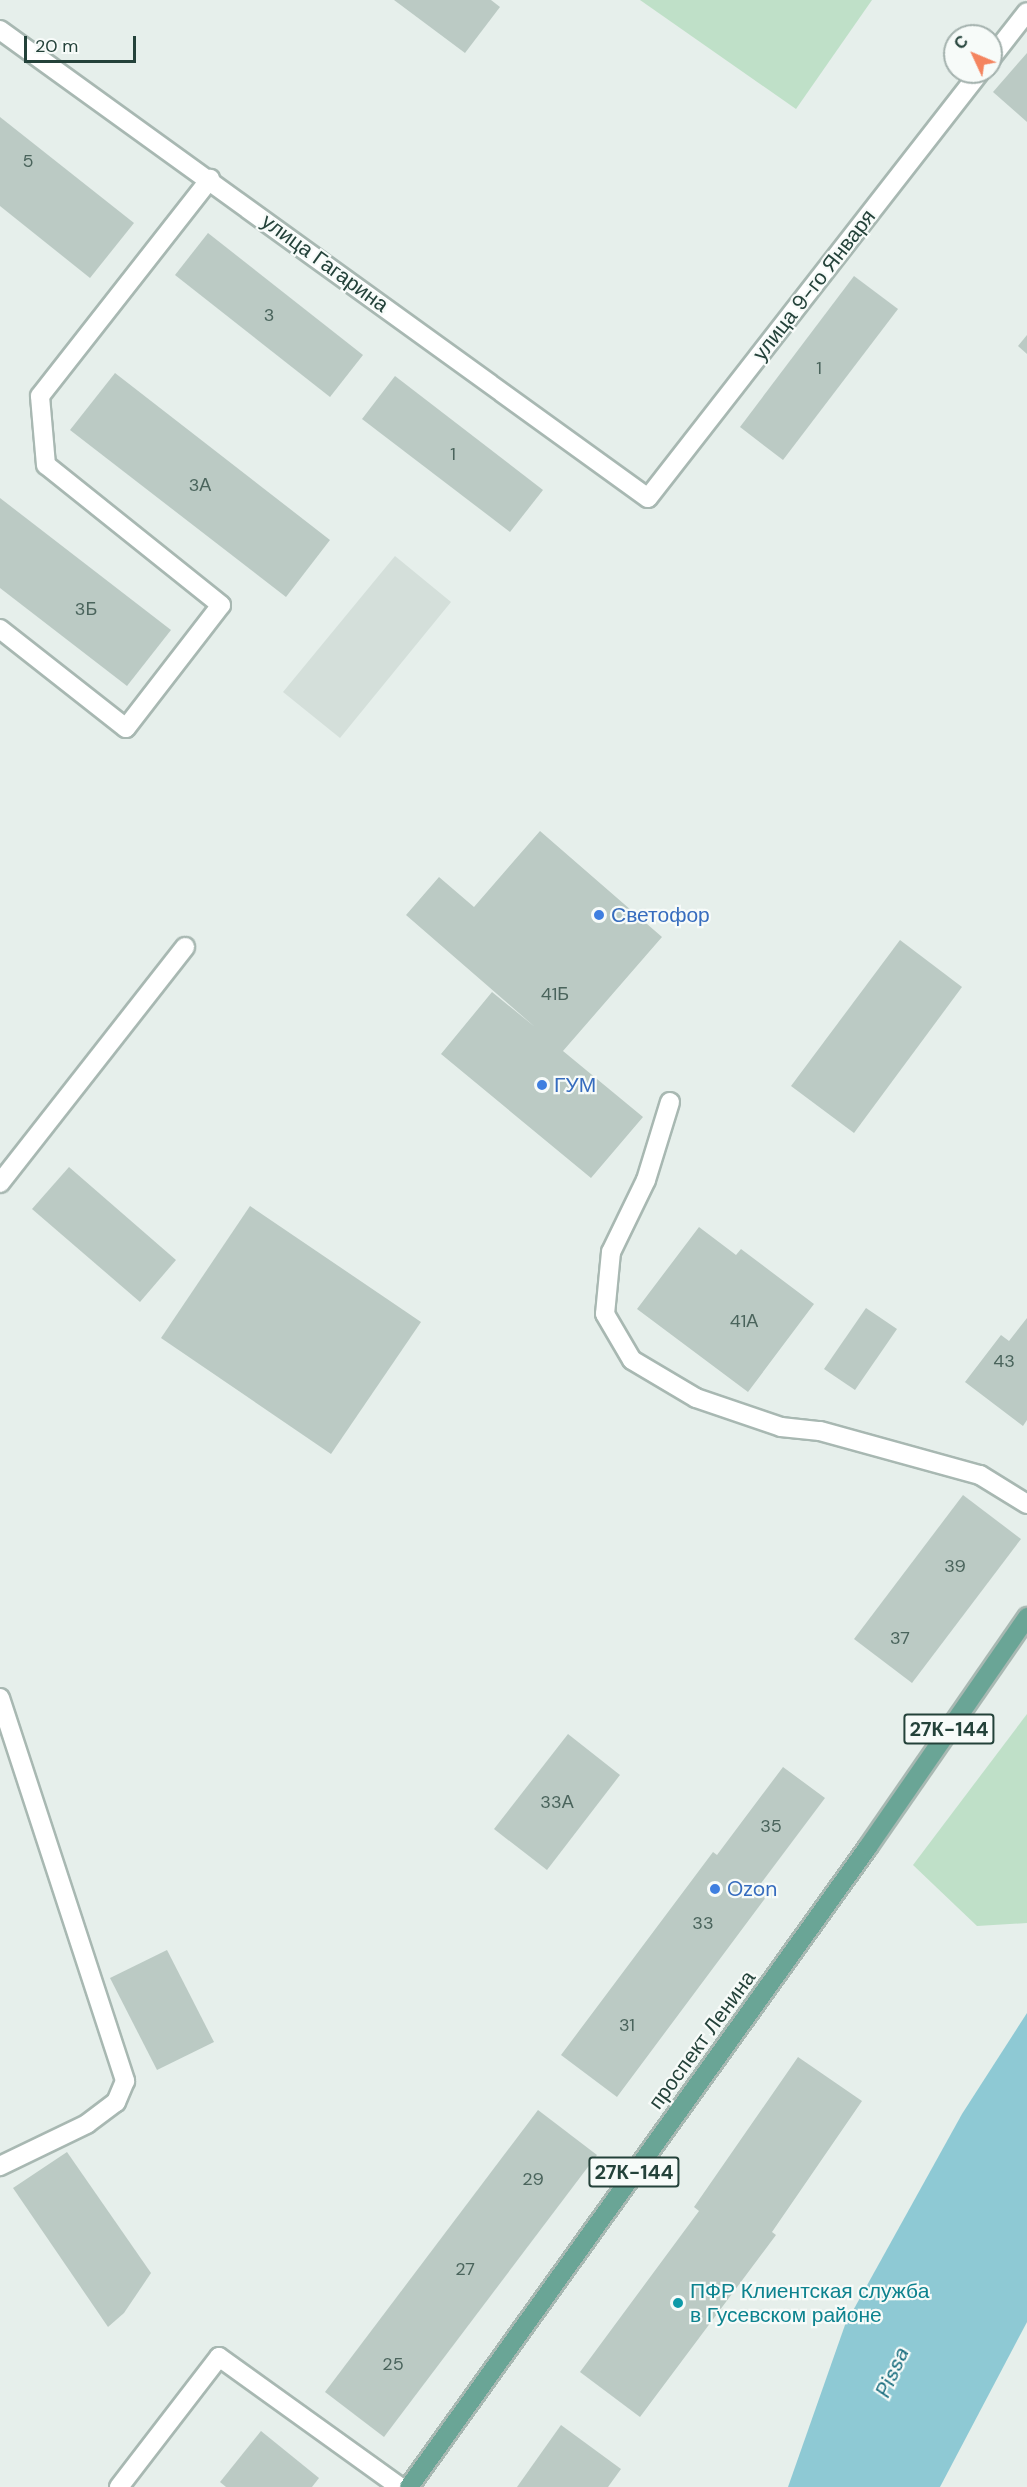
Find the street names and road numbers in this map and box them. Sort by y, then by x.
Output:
street label: улица 9-го Января [747,205,881,365]
street label: улица Гагарина [257,209,393,317]
road number: 27К-144 [902,1712,996,1746]
street label: проспект Ленина [643,1966,761,2114]
road number: 27К-144 [588,2155,680,2189]

